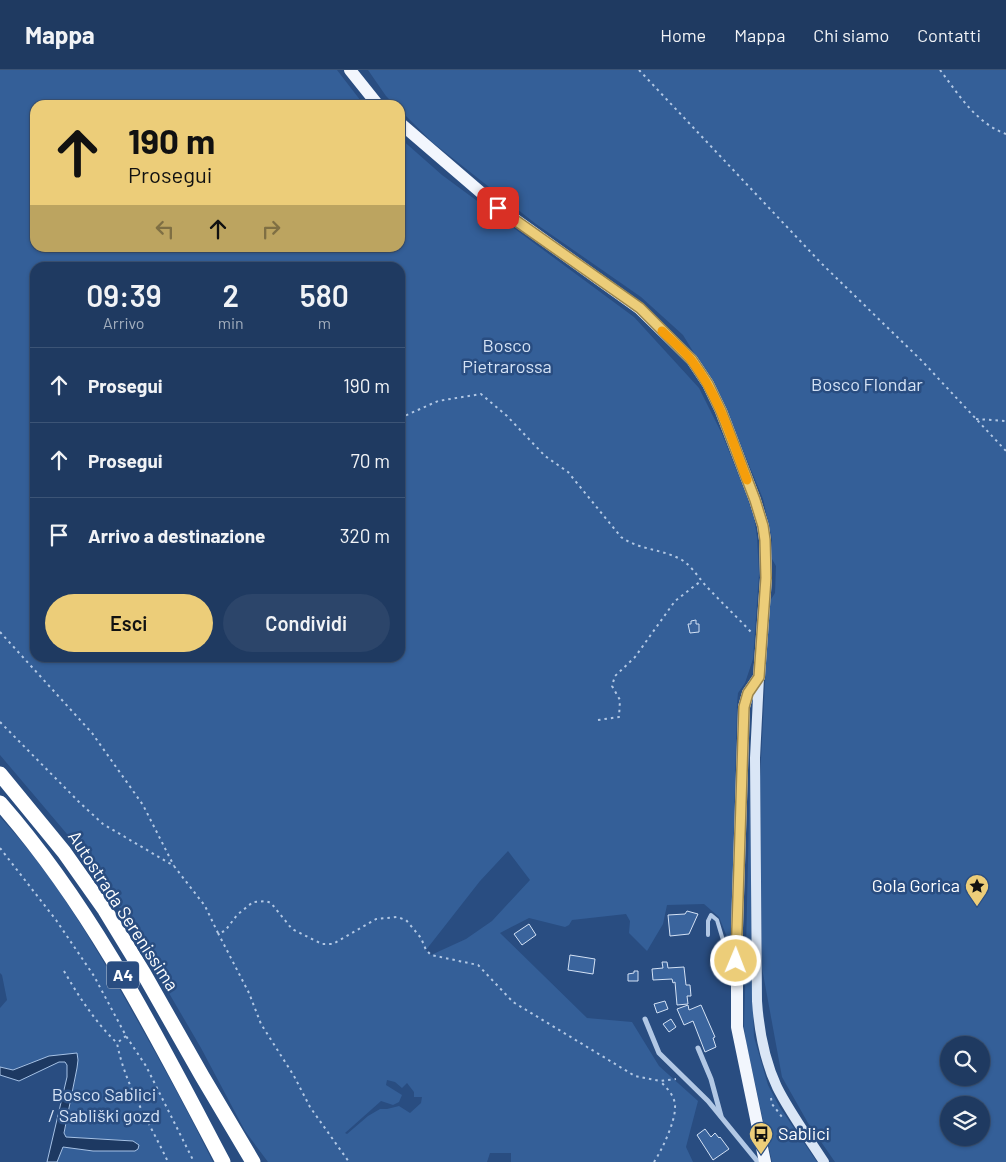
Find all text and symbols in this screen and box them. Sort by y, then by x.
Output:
text: Mappa [25,20,95,49]
text: Home [660,24,706,46]
text: Mappa [734,24,785,46]
text: Chi siamo [813,24,889,46]
text: Contatti [917,24,981,46]
text: 190 m [128,119,215,161]
icon: ahead [45,120,110,185]
text: Prosegui [128,161,212,187]
pin [477,187,519,229]
icon: arrive [484,194,512,222]
icon: left [151,215,179,243]
icon: ahead [204,215,232,243]
icon: right [257,215,285,243]
text: 09:39 [86,277,161,313]
text: 2 [222,277,239,313]
text: 580 [300,277,349,313]
text: Arrivo [103,313,145,332]
text: min [218,313,244,332]
text: m [318,313,331,332]
park label: Bosco Pietrarossa [462,334,552,377]
icon: ahead [45,371,73,399]
park label: Bosco Flondar [811,373,923,395]
text: Prosegui [88,374,163,397]
text: 190 m [343,374,390,397]
icon: ahead [45,446,73,474]
text: Prosegui [88,449,163,472]
text: 70 m [351,449,390,472]
icon: arrive [45,521,73,549]
text: Arrivo a destinazione [88,524,266,547]
text: 320 m [340,524,390,547]
button: Esci [45,594,213,652]
button: Condividi [223,594,390,652]
street label: Autostrada Serenissima [64,826,184,995]
place icon: Gola Gorica [964,873,990,907]
place label: Gola Gorica [872,874,960,896]
position arrow [709,934,761,986]
road number: A4 [107,962,139,988]
map controls [940,1036,990,1146]
button: search [940,1036,990,1086]
park label: Bosco Sablici / Sabliški gozd [48,1083,160,1126]
button: layers [940,1096,990,1146]
bus stop icon: Sablici [748,1121,774,1155]
place label: Sablici [778,1122,830,1144]

